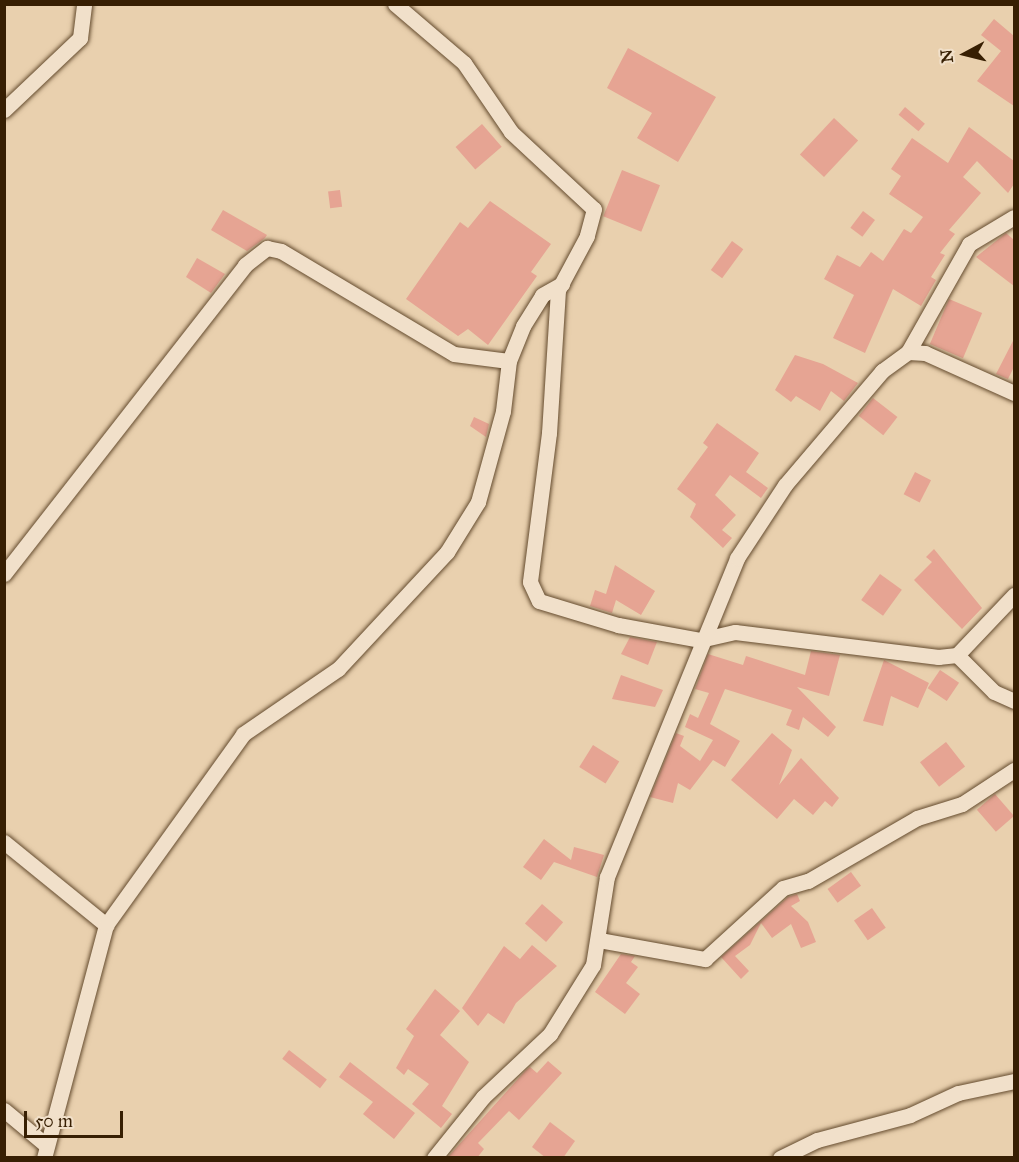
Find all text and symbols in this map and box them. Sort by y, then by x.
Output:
north arrow [935,24,995,84]
text: N [936,48,957,64]
scale bar [27,1099,126,1137]
text: 50 m [35,1110,73,1132]

